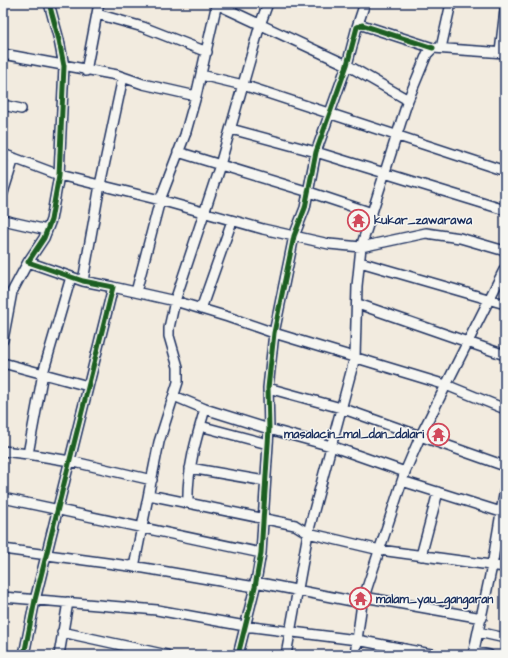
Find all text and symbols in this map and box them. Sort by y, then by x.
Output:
temple icon: kukar_zawarawa [346,207,372,233]
place label: kukar_zawarawa [374,212,473,229]
temple icon: masalacin_mal_dan_dalari [426,421,452,447]
place label: masalacin_mal_dan_dalari [284,426,424,443]
temple icon: malam_yau_gangaran [347,586,373,612]
place label: malam_yau_gangaran [376,591,493,610]

